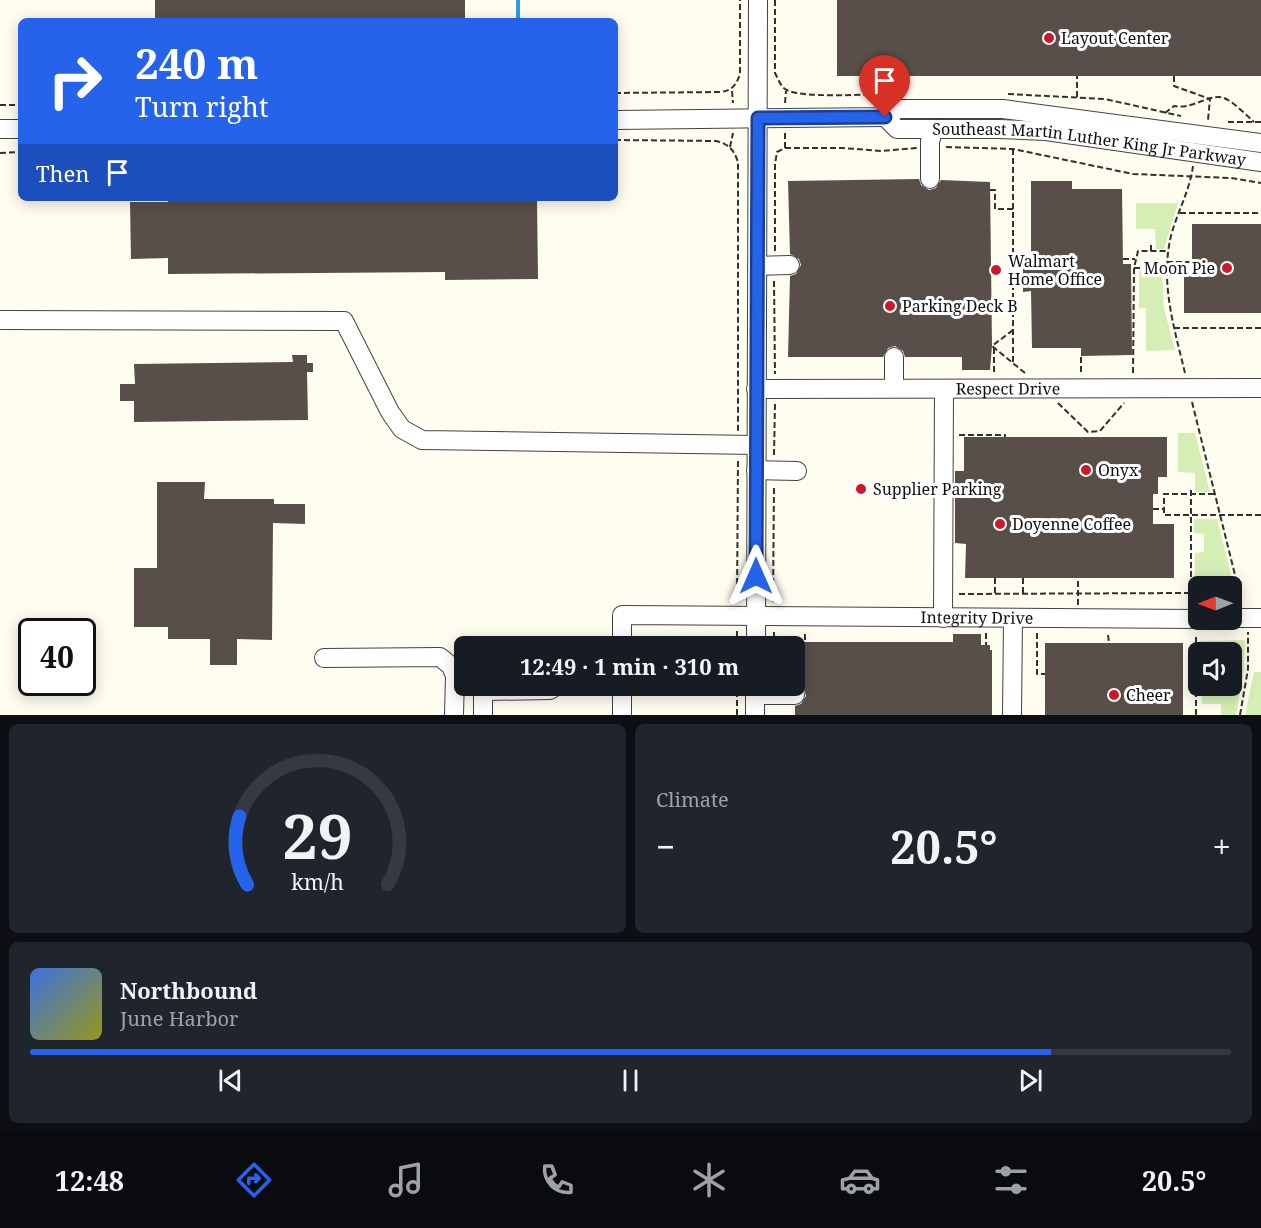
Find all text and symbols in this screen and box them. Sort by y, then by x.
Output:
place label: Layout Center [1061,27,1169,49]
marker: Layout Center [1042,31,1056,45]
text: 240 m [135,34,259,91]
icon: right [36,42,114,120]
pin [859,55,910,117]
icon: arrive [868,64,901,97]
text: Turn right [135,88,268,125]
street label: Southeast Martin Luther King Jr Parkway [932,118,1248,171]
icon: arrive [101,156,134,189]
text: Then [36,158,89,188]
place label: Walmart Home Office [1008,250,1102,290]
place label: Moon Pie [1144,257,1215,279]
marker: Moon Pie [1220,261,1234,275]
marker: Walmart Home Office [989,263,1003,277]
place label: Parking Deck B [902,295,1018,317]
marker: Parking Deck B [883,299,897,313]
street label: Respect Drive [956,377,1060,400]
place label: Onyx [1098,459,1139,481]
marker: Onyx [1079,463,1093,477]
place label: Supplier Parking [873,478,1002,500]
marker: Supplier Parking [854,482,868,496]
place label: Doyenne Coffee [1012,513,1131,535]
marker: Doyenne Coffee [993,517,1007,531]
position arrow [724,544,788,608]
north arrow [1188,576,1242,630]
map controls [1188,576,1242,696]
street label: Integrity Drive [921,606,1033,629]
speed limit sign: 40 [18,618,96,696]
button: sound [1188,642,1242,696]
text: 12:49 · 1 min · 310 m [520,651,739,681]
place label: Cheer [1126,684,1171,706]
marker: Cheer [1107,688,1121,702]
text: Climate [656,786,729,813]
text: 29 [282,792,353,877]
text: 20.5° [890,816,998,877]
text: − [656,824,675,869]
text: + [1213,824,1231,869]
text: km/h [291,868,344,897]
text: Northbound [120,975,257,1005]
text: June Harbor [120,1005,238,1032]
icon: previous [214,1064,247,1097]
icon: pause [614,1064,647,1097]
icon: next [1014,1064,1047,1097]
icon: directions [233,1159,275,1201]
icon: music [385,1159,427,1201]
icon: phone [536,1159,578,1201]
icon: climate [688,1159,730,1201]
icon: car [839,1159,881,1201]
icon: filters [990,1159,1032,1201]
text: 12:48 [55,1162,124,1199]
text: 20.5° [1142,1162,1206,1199]

